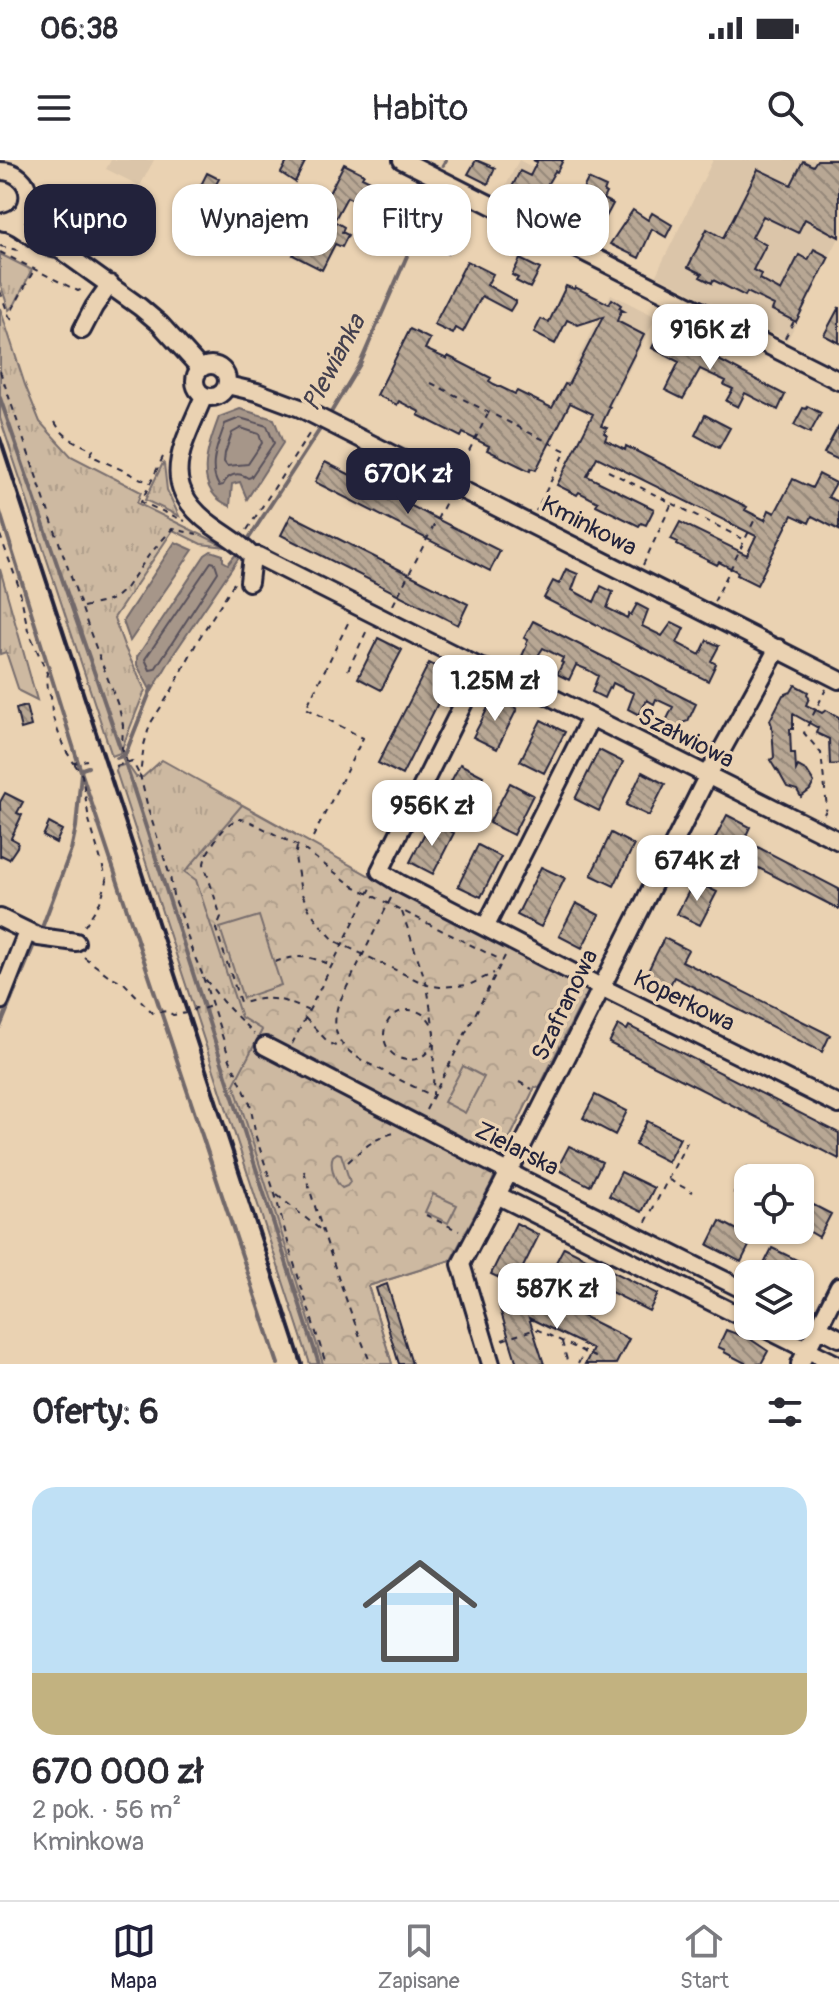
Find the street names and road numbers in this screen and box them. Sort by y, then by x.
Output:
street label: Kminkowa [536,490,642,562]
street label: Szałwiowa [633,701,739,775]
street label: Szafranowa [526,944,604,1066]
street label: Koperkowa [629,964,739,1038]
street label: Zielarska [470,1116,564,1182]

